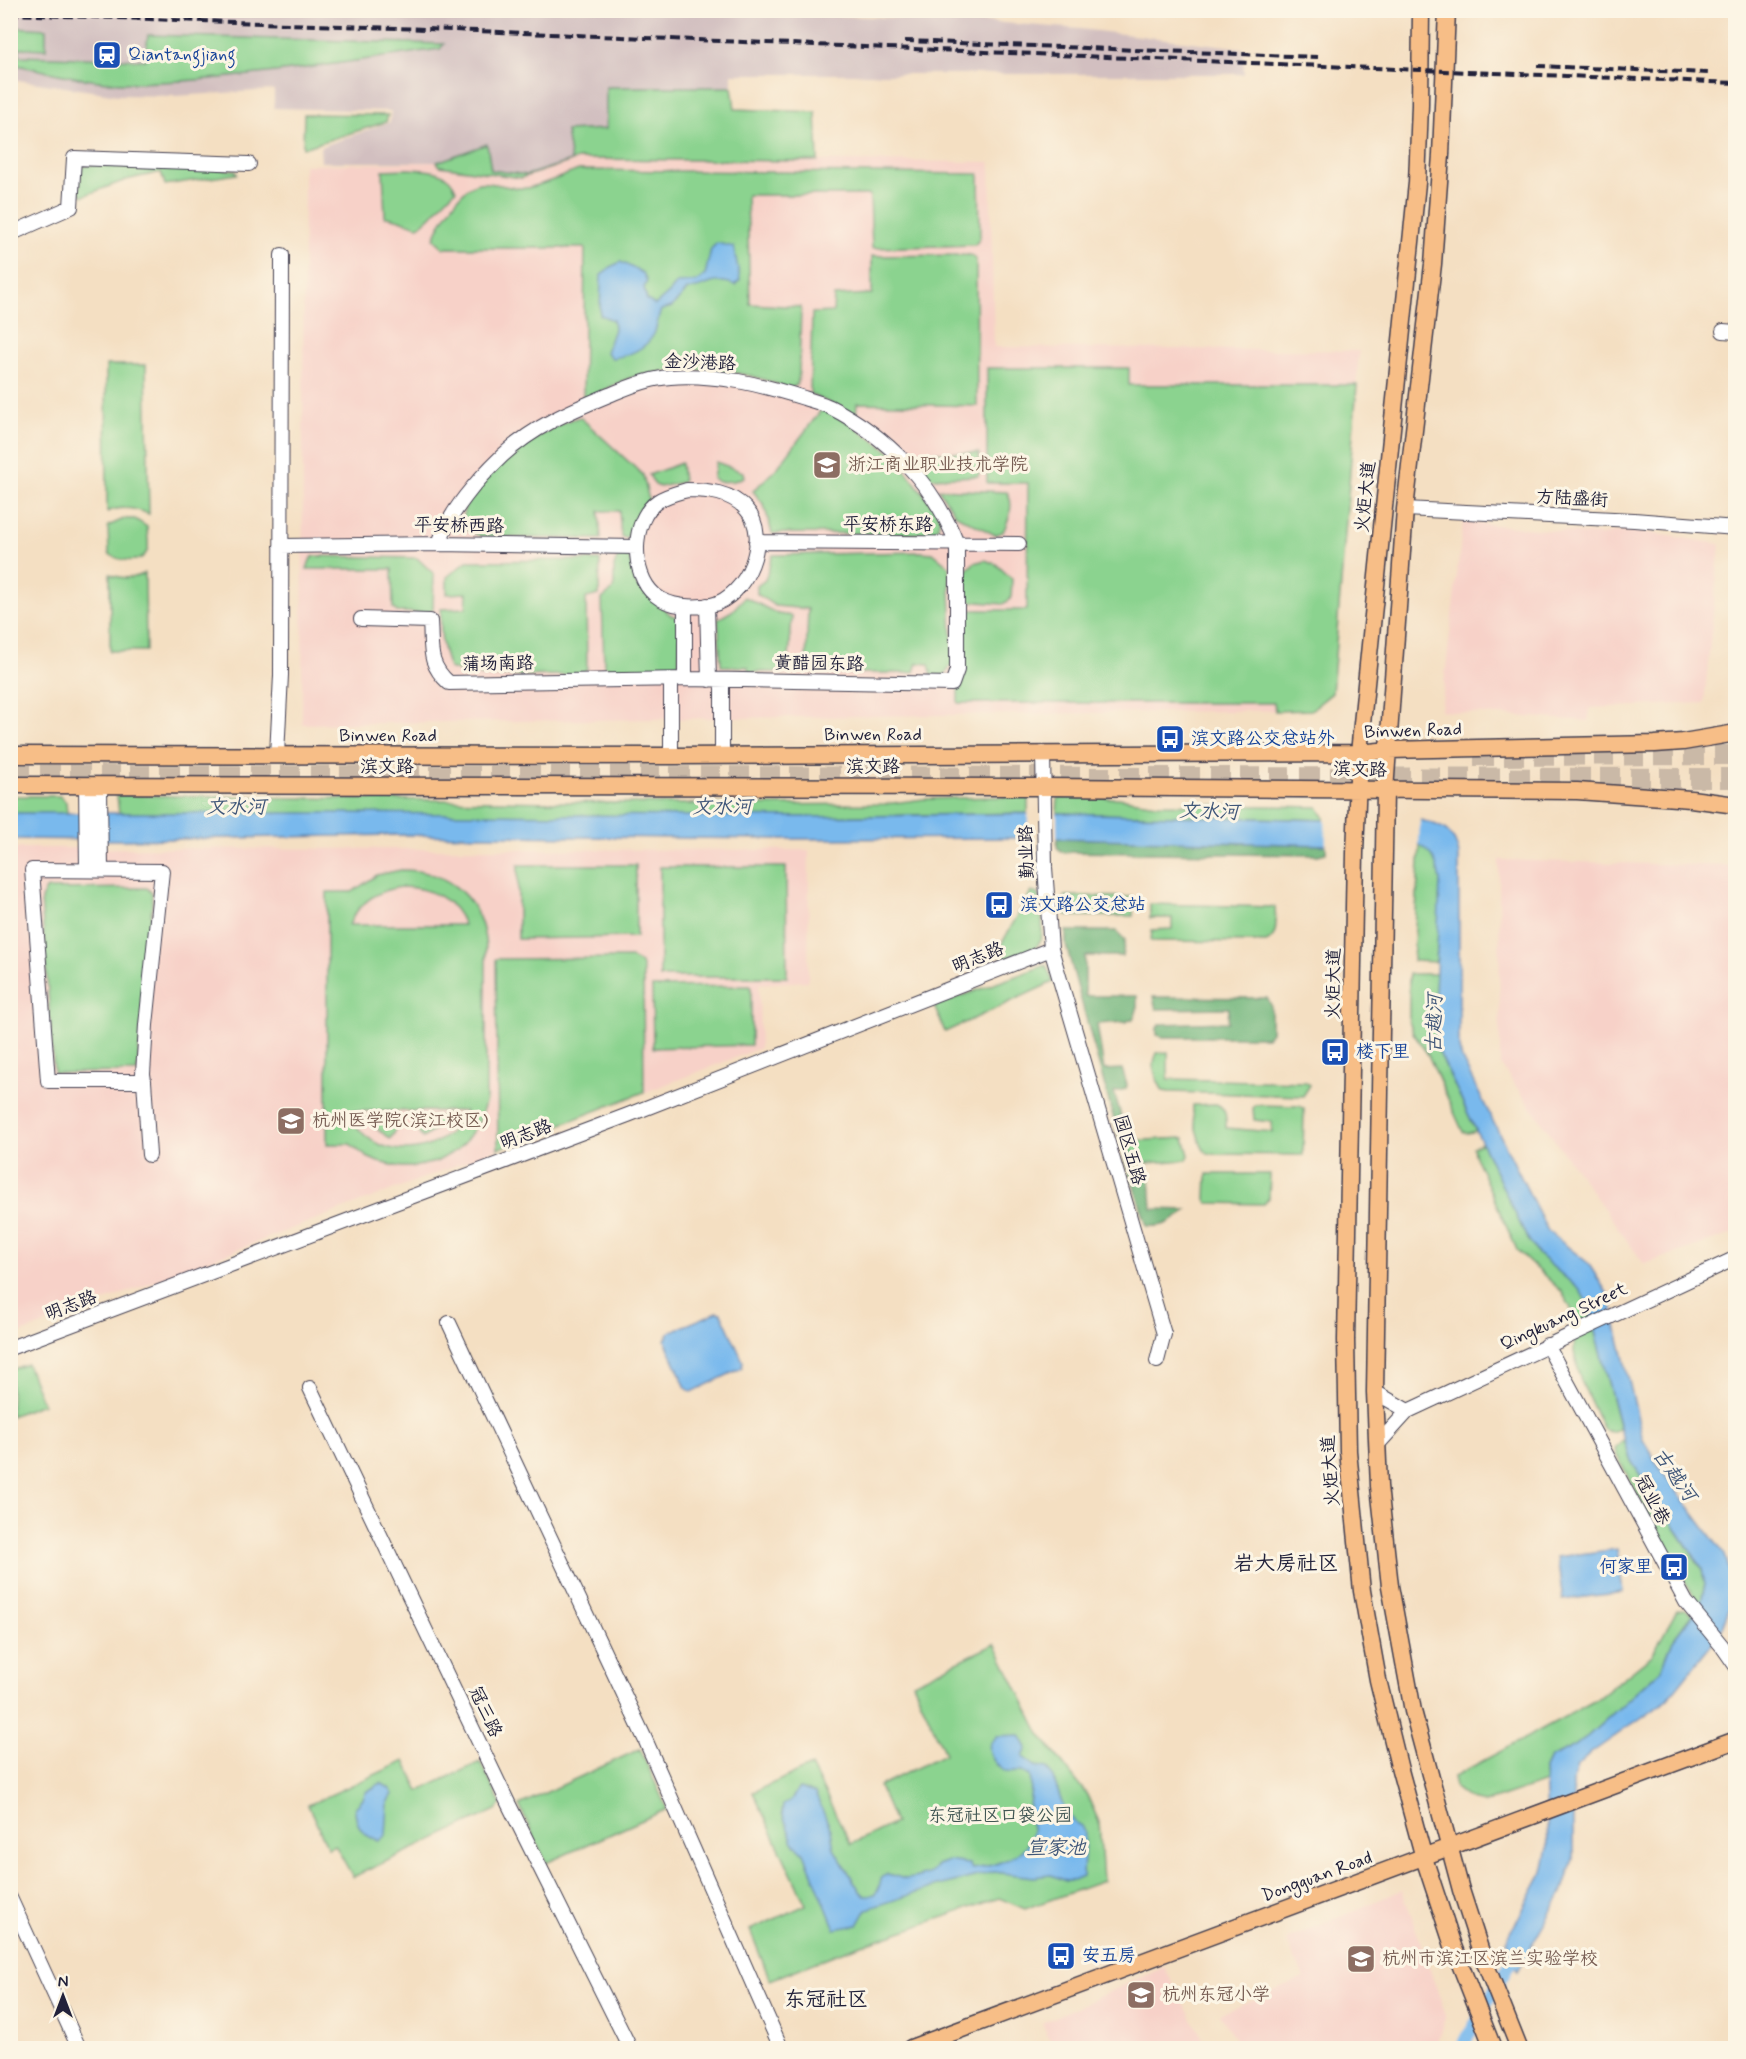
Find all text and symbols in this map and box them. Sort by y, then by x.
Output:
station icon: Qiantangjiang [91,39,123,71]
place label: Qiantangjiang [128,43,236,69]
street label: 金沙港路 [664,350,736,376]
school or university icon: 浙江商业职业技术学院 [811,449,843,481]
place label: 浙江商业职业技术学院 [848,453,1028,477]
street label: 火炬大道 [1350,460,1382,534]
street label: 方陆盛街 [1535,485,1609,513]
street label: 平安桥西路 [414,513,504,539]
street label: 平安桥东路 [843,513,933,537]
street label: 蒲场南路 [462,651,534,677]
street label: 黄醋园东路 [774,651,864,677]
street label: Binwen Road [1364,717,1462,745]
street label: Binwen Road [824,723,922,747]
bus stop icon: 滨文路公交总站外 [1154,723,1186,755]
street label: Binwen Road [339,724,437,748]
place label: 滨文路公交总站外 [1191,727,1335,751]
street label: 滨文路 [360,755,414,779]
street label: 滨文路 [846,755,900,779]
street label: 滨文路 [1333,757,1387,783]
water label: 文水河 [206,794,269,821]
water label: 文水河 [692,794,755,821]
water label: 文水河 [1179,797,1242,827]
street label: 勤业路 [1014,825,1040,879]
bus stop icon: 滨文路公交总站 [983,889,1015,921]
place label: 滨文路公交总站 [1020,893,1146,917]
street label: 明志路 [948,937,1008,979]
street label: 火炬大道 [1321,948,1347,1020]
water label: 古越河 [1421,991,1449,1054]
bus stop icon: 楼下里 [1319,1036,1351,1068]
place label: 楼下里 [1356,1040,1410,1064]
school or university icon: 杭州医学院(滨江校区) [275,1105,307,1137]
place label: 杭州医学院(滨江校区) [312,1109,489,1133]
street label: 园区五路 [1108,1112,1150,1188]
street label: 明志路 [496,1114,556,1156]
street label: Qingkuang Street [1497,1277,1632,1358]
street label: 明志路 [41,1285,101,1327]
street label: 火炬大道 [1317,1434,1345,1508]
water label: 古越河 [1646,1443,1704,1510]
street label: 冠业巷 [1629,1471,1675,1529]
district label: 岩大房社区 [1234,1550,1339,1578]
bus stop icon: 何家里 [1658,1551,1690,1583]
place label: 何家里 [1599,1555,1653,1579]
street label: 冠三路 [463,1682,507,1742]
park label: 东冠社区口袋公园 [928,1804,1072,1828]
water label: 宣家池 [1026,1835,1087,1862]
street label: Dongguan Road [1258,1846,1376,1909]
bus stop icon: 安五房 [1045,1940,1077,1972]
school or university icon: 杭州市滨江区滨兰实验学校 [1345,1943,1377,1975]
place label: 安五房 [1082,1944,1136,1968]
place label: 杭州市滨江区滨兰实验学校 [1382,1947,1598,1971]
north arrow [33,1966,93,2026]
text: N [58,1972,68,1993]
school or university icon: 杭州东冠小学 [1125,1979,1157,2011]
place label: 杭州东冠小学 [1162,1983,1270,2007]
district label: 东冠社区 [784,1986,868,2014]

